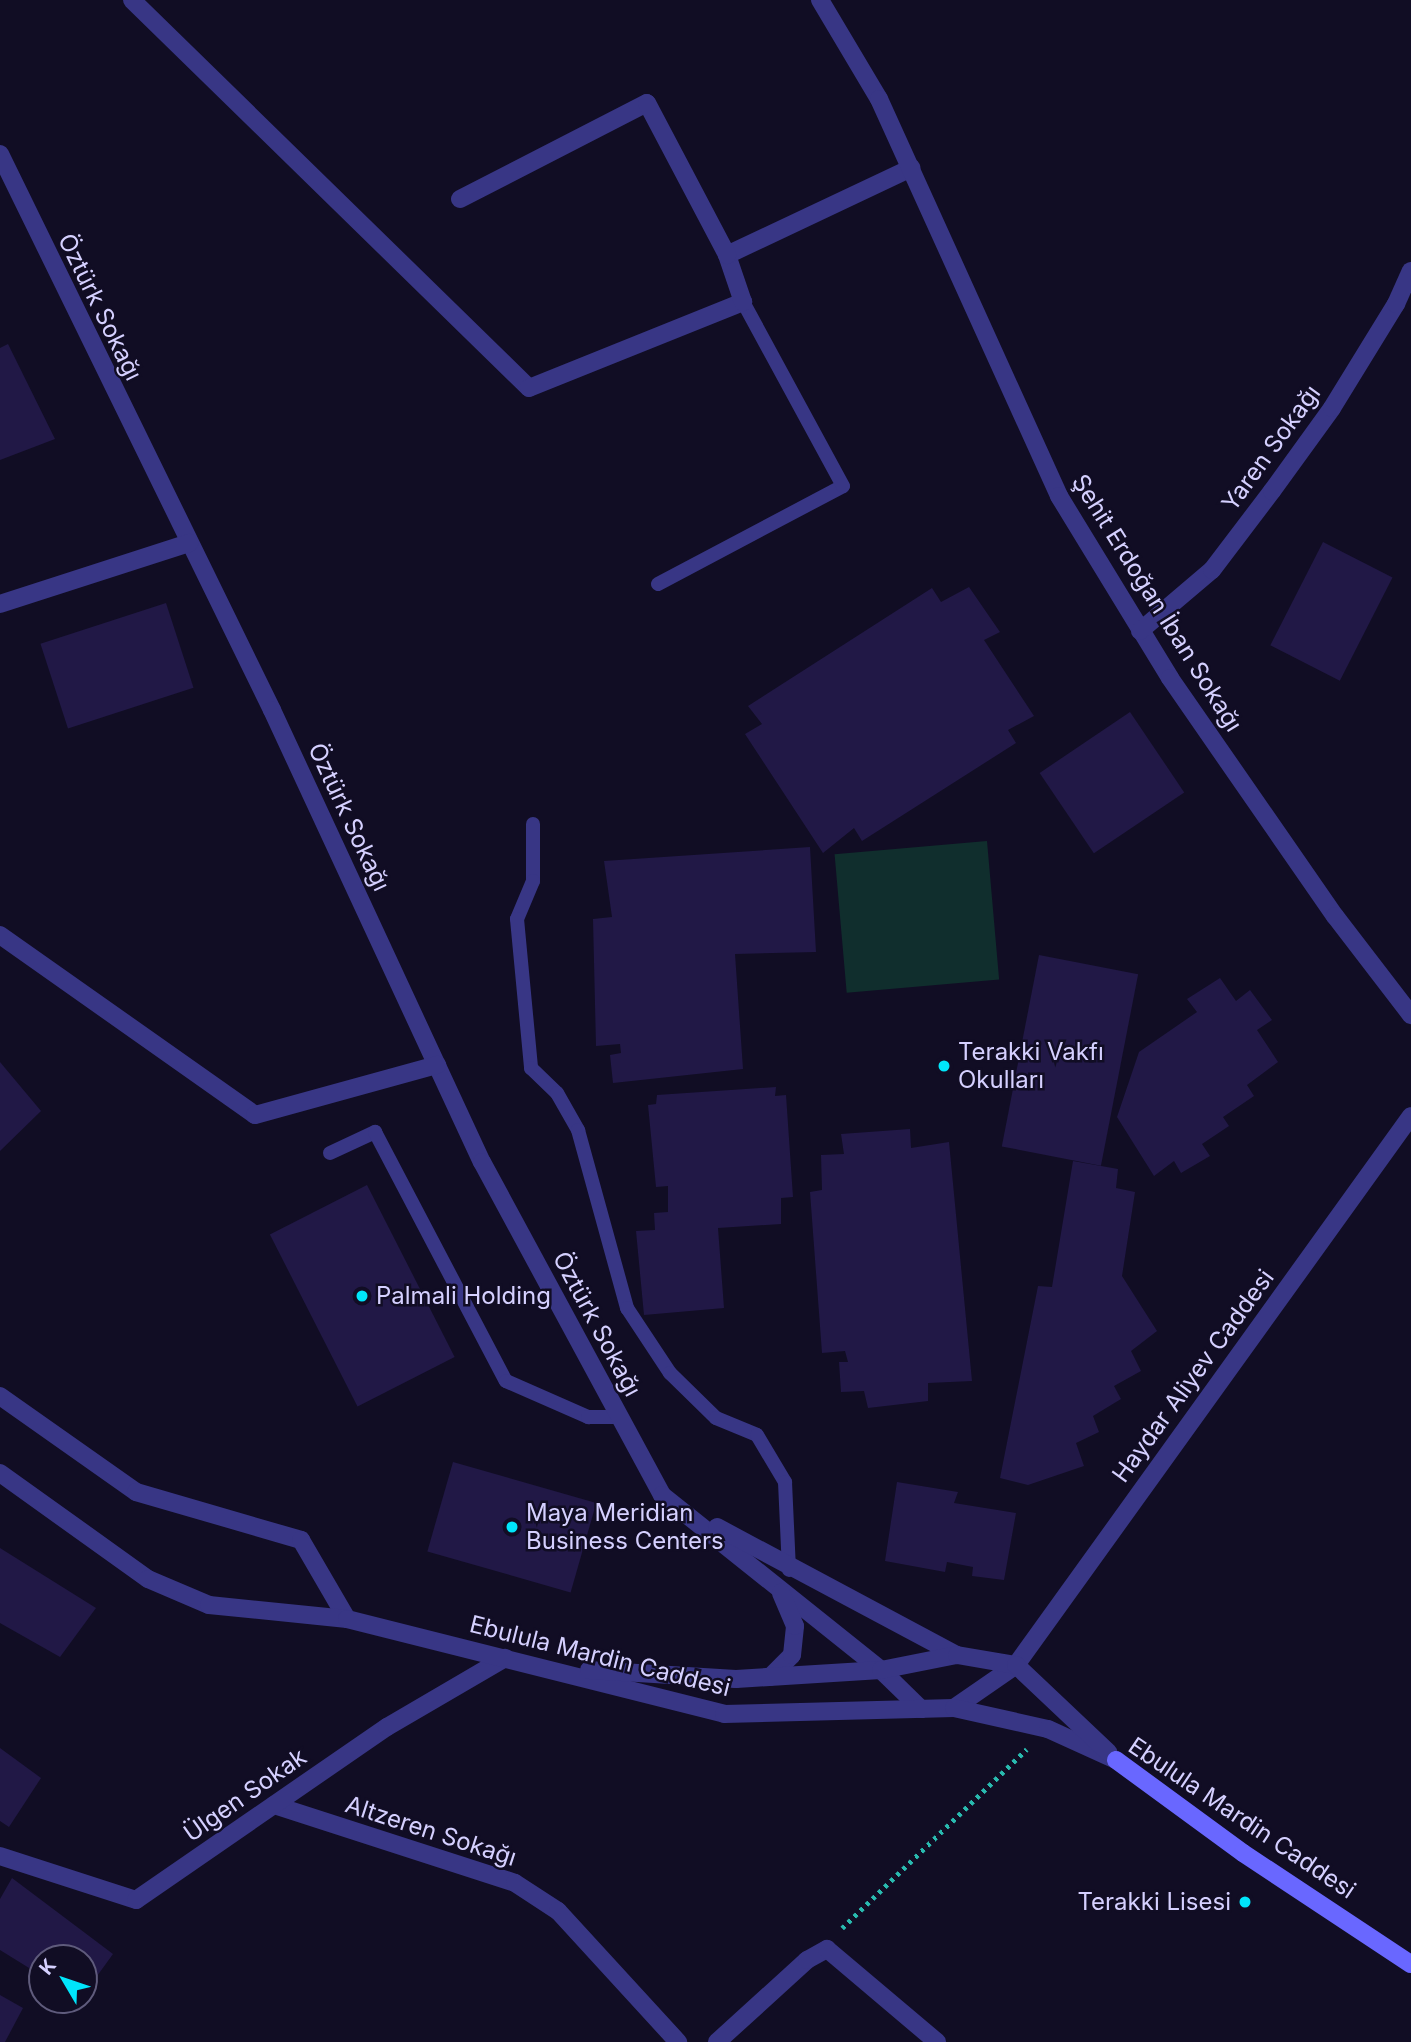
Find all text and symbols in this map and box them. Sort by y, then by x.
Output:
street label: Öztürk Sokağı [52,229,148,385]
street label: Yaren Sokağı [1216,379,1326,517]
street label: Şehit Erdoğan İban Sokağı [1066,469,1248,737]
street label: Öztürk Sokağı [302,738,396,896]
place label: Terakki Vakfı Okulları [958,1038,1104,1094]
marker: Terakki Vakfı Okulları [936,1058,952,1074]
street label: Öztürk Sokağı [547,1247,647,1401]
street label: Haydar Aliyev Caddesi [1106,1264,1280,1488]
place label: Palmali Holding [376,1282,551,1310]
marker: Palmali Holding [354,1288,370,1304]
place label: Maya Meridian Business Centers [526,1499,724,1555]
marker: Maya Meridian Business Centers [504,1519,520,1535]
street label: Ebulula Mardin Caddesi [467,1610,733,1702]
street label: Ebulula Mardin Caddesi [1123,1731,1361,1905]
street label: Ülgen Sokak [178,1742,312,1848]
street label: Altzeren Sokağı [342,1790,520,1872]
place label: Terakki Lisesi [1077,1888,1231,1916]
marker: Terakki Lisesi [1237,1894,1253,1910]
north arrow [28,1944,98,2014]
text: K [35,1954,61,1979]

